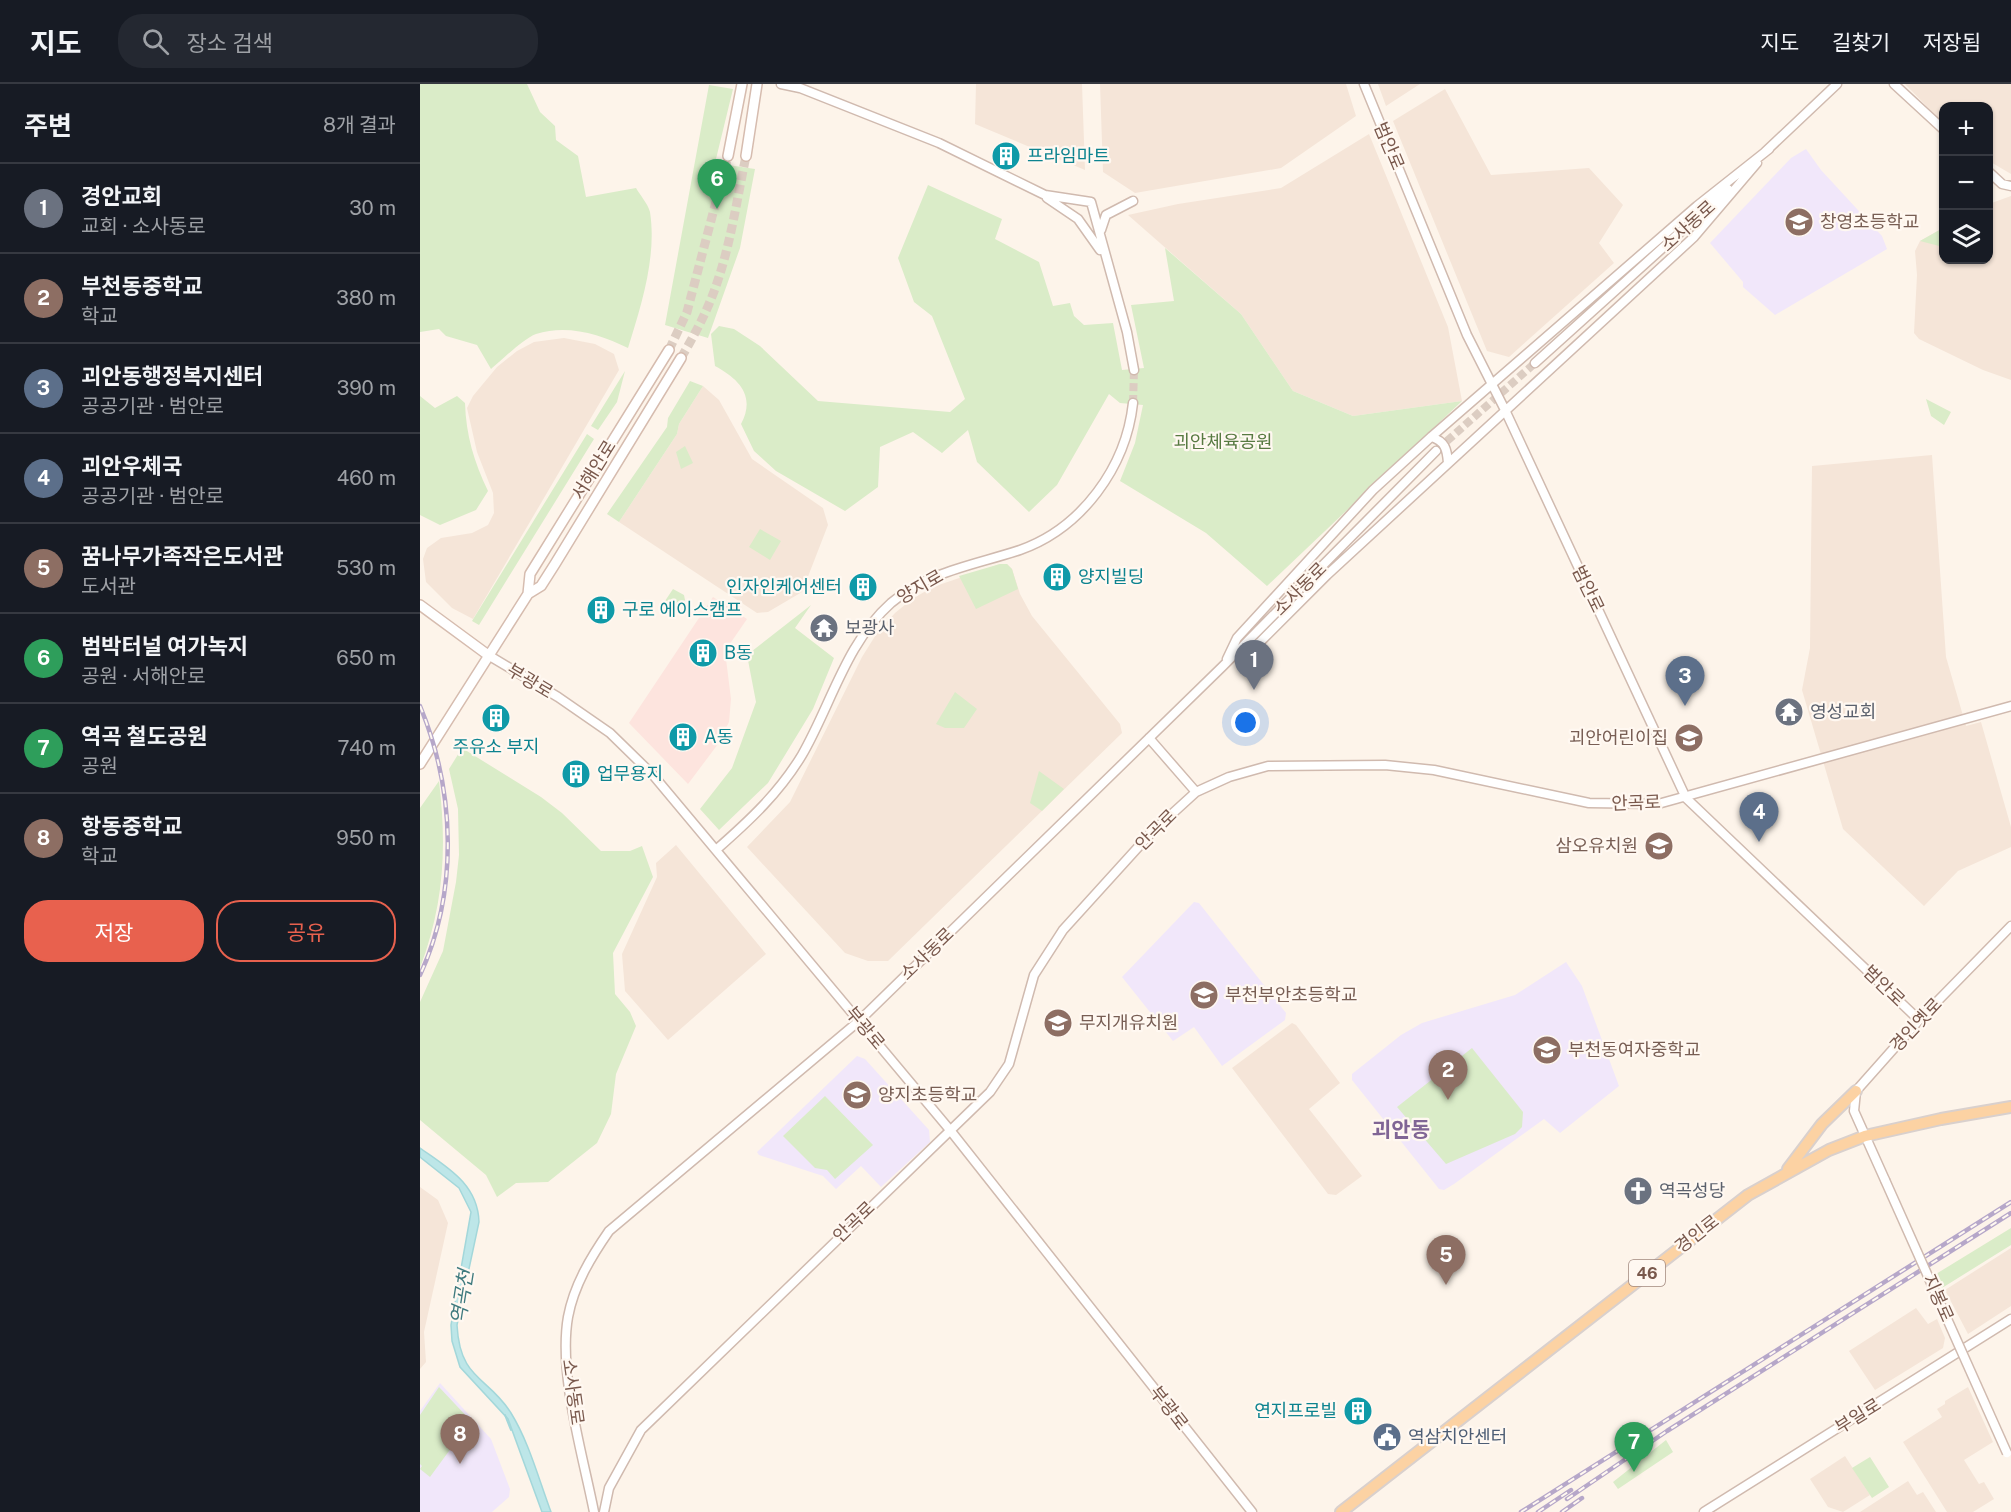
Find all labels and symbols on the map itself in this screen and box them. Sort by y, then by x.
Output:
street label: 범안로 [1370,119,1409,173]
building icon: 프라임마트 [990,140,1022,172]
place label: 프라임마트 [1027,145,1110,166]
pin: 6 [698,160,736,209]
street label: 소사동로 [1656,196,1719,256]
school or university icon: 창영초등학교 [1783,206,1815,238]
place label: 창영초등학교 [1820,211,1919,232]
park label: 괴안체육공원 [1173,431,1273,452]
street label: 서해안로 [567,436,620,503]
street label: 소사동로 [1269,558,1330,619]
building icon: 양지빌딩 [1041,561,1073,593]
street label: 범안로 [1568,562,1609,616]
street label: 양지로 [893,565,947,608]
place label: 양지빌딩 [1078,566,1144,587]
building icon: 인자인케어센터 [847,571,879,603]
place label: 인자인케어센터 [726,576,842,597]
building icon: 구로 에이스캠프 [585,594,617,626]
place label: 구로 에이스캠프 [622,599,742,620]
temple icon: 보광사 [808,612,840,644]
place label: 보광사 [845,617,895,638]
building icon: B동 [687,637,719,669]
pin: 1 [1234,640,1274,690]
place label: B동 [724,642,753,663]
pin: 3 [1666,656,1704,706]
street label: 부광로 [504,659,557,702]
temple icon: 영성교회 [1773,696,1805,728]
place label: 영성교회 [1810,701,1876,722]
building icon: 주유소 부지 [480,702,512,734]
your location [1231,708,1260,737]
building icon: A동 [667,721,699,753]
school or university icon: 괴안어린이집 [1673,722,1705,754]
place label: A동 [704,726,733,747]
place label: 괴안어린이집 [1569,727,1668,748]
place label: 주유소 부지 [452,736,540,757]
building icon: 업무용지 [560,758,592,790]
place label: 업무용지 [597,763,663,784]
street label: 안곡로 [1611,791,1661,814]
pin: 4 [1740,792,1778,842]
street label: 안곡로 [1131,805,1181,855]
school or university icon: 삼오유치원 [1643,830,1675,862]
place label: 삼오유치원 [1555,835,1638,856]
street label: 소사동로 [896,923,958,984]
street label: 범안로 [1859,961,1910,1010]
school or university icon: 부천부안초등학교 [1188,979,1220,1011]
place label: 부천부안초등학교 [1225,984,1357,1005]
street label: 경인옛로 [1885,993,1946,1056]
street label: 부광로 [841,1002,889,1053]
school or university icon: 무지개유치원 [1042,1007,1074,1039]
place label: 무지개유치원 [1079,1012,1178,1033]
school or university icon: 부천동여자중학교 [1531,1034,1563,1066]
place label: 부천동여자중학교 [1568,1039,1700,1060]
pin: 2 [1428,1050,1468,1100]
school or university icon: 양지초등학교 [841,1079,873,1111]
place label: 양지초등학교 [878,1084,977,1105]
district label: 괴안동 [1372,1117,1430,1142]
church icon: 역곡성당 [1622,1175,1654,1207]
place label: 역곡성당 [1659,1180,1725,1201]
street label: 안곡로 [828,1197,879,1246]
street label: 경인로 [1671,1210,1723,1257]
pin: 5 [1426,1236,1466,1285]
road number: 46 [1629,1260,1665,1286]
water label: 역곡천 [446,1265,479,1326]
street label: 지봉로 [1919,1271,1958,1325]
street label: 소사동로 [558,1358,589,1426]
street label: 부광로 [1146,1382,1193,1434]
street label: 부일로 [1831,1394,1884,1438]
building icon: 연지프로빌 [1342,1395,1374,1427]
place label: 연지프로빌 [1254,1400,1337,1421]
pin: 8 [440,1414,480,1464]
public building icon: 역삼치안센터 [1371,1421,1403,1453]
pin: 7 [1614,1422,1654,1472]
place label: 역삼치안센터 [1408,1426,1507,1447]

